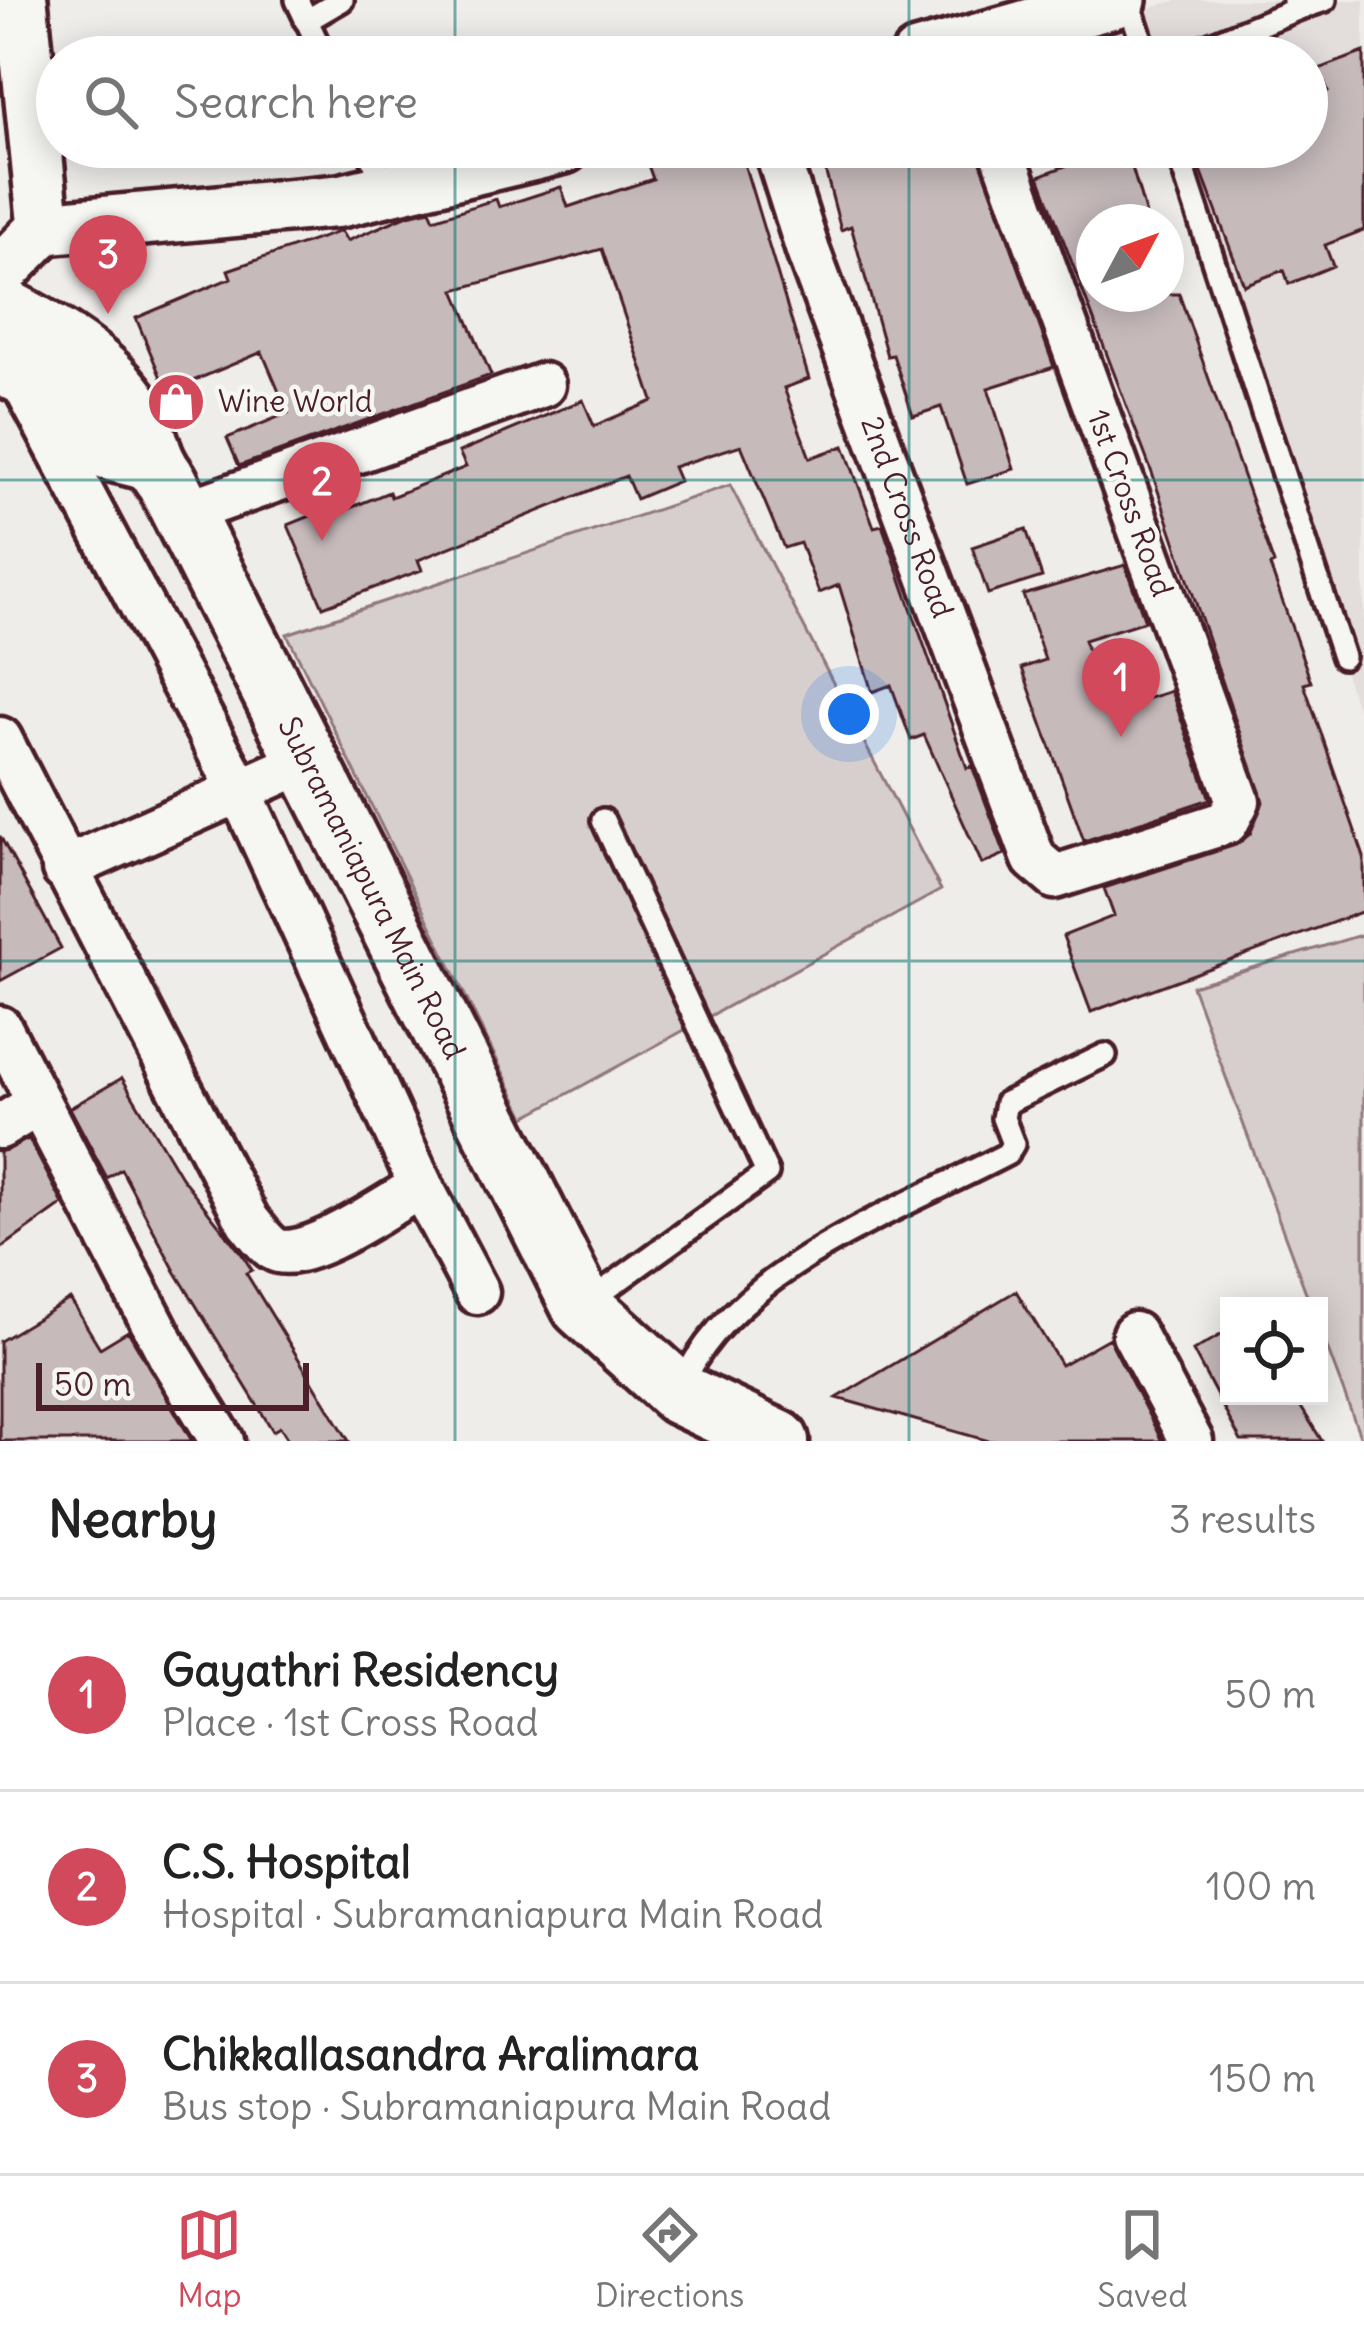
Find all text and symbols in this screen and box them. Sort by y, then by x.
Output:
search box [36,36,1328,168]
icon: search [78,69,144,135]
text: Search here [174,74,418,130]
north arrow [1076,204,1184,312]
pin: 3 [69,215,147,314]
shop icon: Wine World [145,371,207,433]
place label: Wine World [218,382,372,420]
street label: 1st Cross Road [1080,404,1182,601]
street label: 2nd Cross Road [853,411,963,623]
pin: 2 [283,442,361,541]
pin: 1 [1082,638,1160,737]
your location [819,684,879,744]
street label: Subramaniapura Main Road [270,710,475,1065]
map controls [1220,1297,1328,1405]
button: locate [1220,1297,1328,1405]
scale bar [36,1357,309,1410]
text: 50 m [54,1363,131,1405]
text: Nearby [48,1487,217,1551]
text: 3 results [1169,1495,1316,1544]
text: Gayathri Residency [162,1642,559,1698]
text: 1 [79,1670,95,1719]
text: 50 m [1224,1670,1316,1719]
text: Place · 1st Cross Road [162,1698,538,1747]
text: C.S. Hospital [162,1834,411,1890]
text: 2 [76,1862,98,1911]
text: 100 m [1206,1862,1316,1911]
text: Hospital · Subramaniapura Main Road [162,1890,824,1939]
text: Chikkallasandra Aralimara [162,2026,699,2082]
text: 3 [76,2054,98,2103]
text: 150 m [1209,2054,1316,2103]
text: Bus stop · Subramaniapura Main Road [162,2082,831,2131]
tab: Map [176,2202,242,2316]
tab: Directions [595,2202,744,2316]
tab: Saved [1097,2202,1188,2316]

